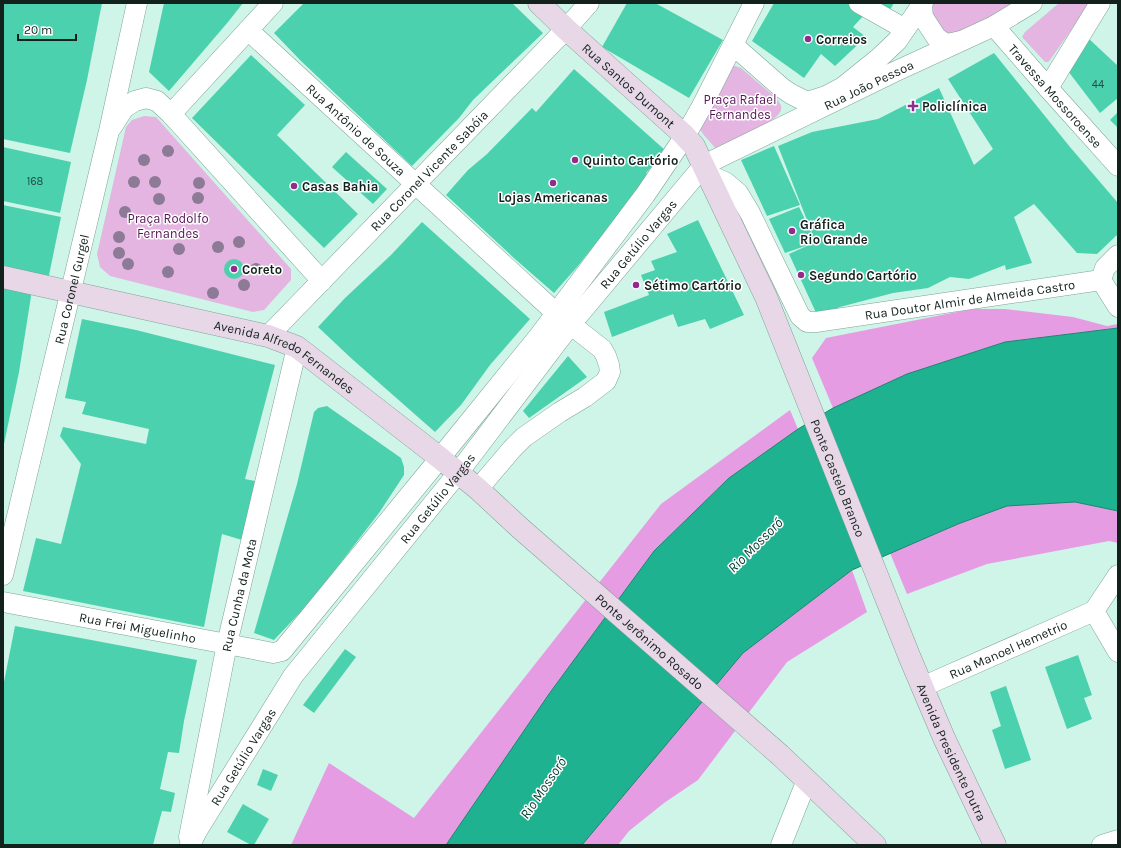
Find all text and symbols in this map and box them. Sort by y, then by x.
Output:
scale bar [18,16,76,42]
text: 20 m [24,23,52,37]
place label: Correios [816,32,867,47]
marker: Correios [803,34,813,44]
street label: Rua Santos Dumont [579,40,678,131]
street label: Travessa Mossoroense [1005,41,1105,151]
street label: Rua João Pessoa [822,57,916,113]
house number: 44 [1092,78,1104,91]
street label: Rua Antônio de Souza [303,81,408,179]
park label: Praça Rafael Fernandes [703,92,777,122]
place label: Policlínica [922,99,987,114]
marker: Policlínica [907,100,919,112]
street label: Rua Coronel Vicente Sabóia [367,107,491,234]
place label: Quinto Cartório [583,153,678,168]
marker: Quinto Cartório [570,155,580,165]
house number: 168 [27,175,44,188]
marker: Lojas Americanas [548,178,558,188]
place label: Casas Bahia [302,179,378,194]
marker: Casas Bahia [289,181,299,191]
place label: Lojas Americanas [498,190,608,205]
street label: Rua Getúlio Vargas [597,196,680,292]
park label: Praça Rodolfo Fernandes [127,211,209,241]
place label: Gráfica Rio Grande [800,217,868,247]
marker: Gráfica Rio Grande [787,226,797,236]
street label: Rua Coronel Gurgel [51,233,92,346]
place label: Coreto [242,262,282,277]
marker: Coreto [229,264,239,274]
place label: Segundo Cartório [809,268,917,283]
marker: Segundo Cartório [796,270,806,280]
street label: Rua Doutor Almir de Almeida Castro [864,277,1076,323]
place label: Sétimo Cartório [644,278,742,293]
marker: Sétimo Cartório [631,280,641,290]
street label: Avenida Alfredo Fernandes [213,317,357,397]
street label: Ponte Castelo Branco [807,417,868,539]
street label: Rua Getúlio Vargas [397,450,479,547]
water label: Rio Mossoró [724,514,786,576]
street label: Rua Cunha da Mota [219,537,260,653]
street label: Ponte Jerônimo Rosado [592,590,706,693]
street label: Rua Frei Miguelinho [78,609,197,646]
street label: Rua Manoel Hemetrio [947,617,1070,682]
street label: Avenida Presidente Dutra [914,681,989,824]
street label: Rua Getúlio Vargas [208,705,279,808]
water label: Rio Mossoró [517,754,570,822]

